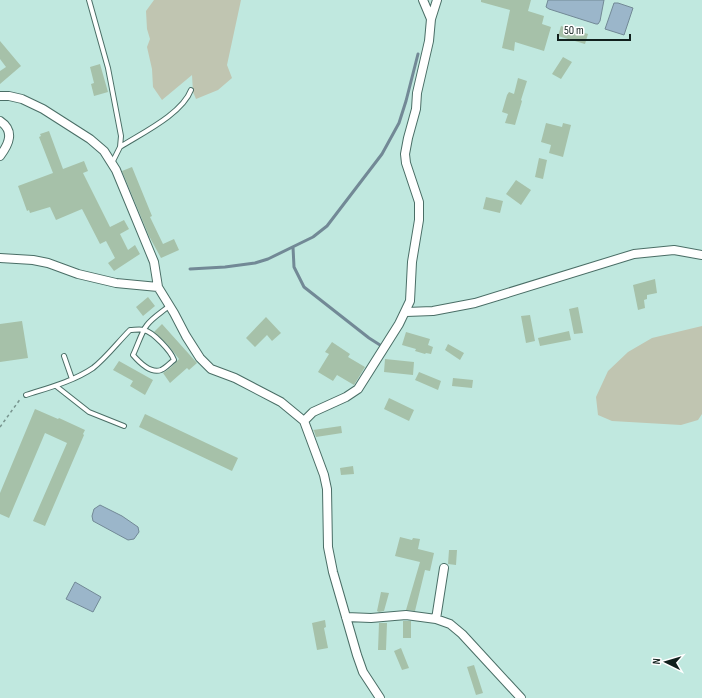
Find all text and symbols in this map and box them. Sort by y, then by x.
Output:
scale bar [558,16,630,42]
text: 50 m [564,23,584,38]
north arrow [646,642,686,682]
text: N [650,658,663,665]

